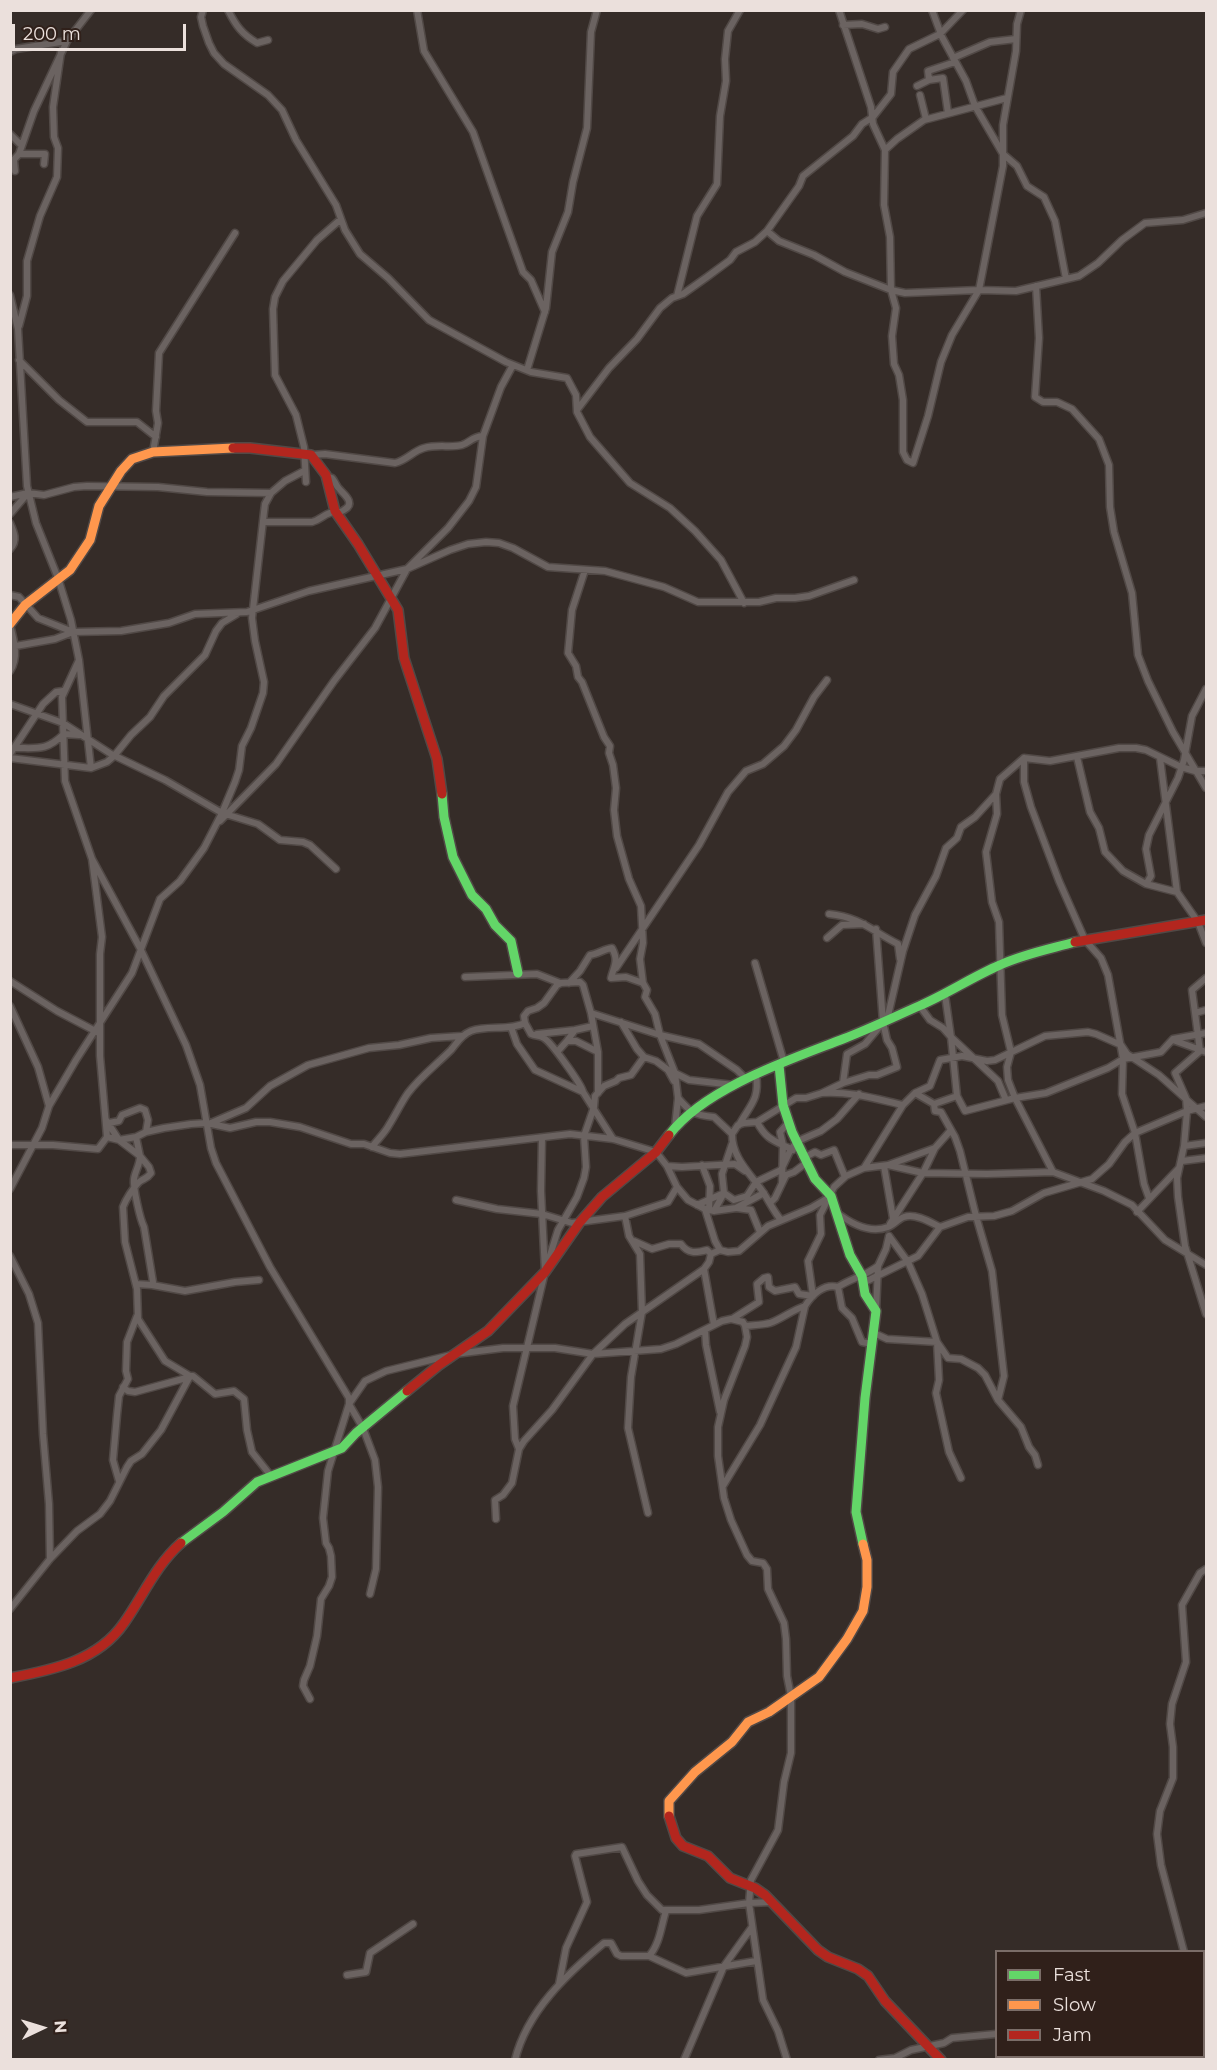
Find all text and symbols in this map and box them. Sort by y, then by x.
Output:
scale bar [15,12,189,50]
text: 200 m [23,23,81,45]
legend [995,1950,1205,2058]
text: Fast [1053,1964,1091,1986]
text: Slow [1053,1994,1096,2016]
north arrow [12,1998,72,2058]
text: N [51,2020,70,2034]
text: Jam [1053,2024,1092,2046]

